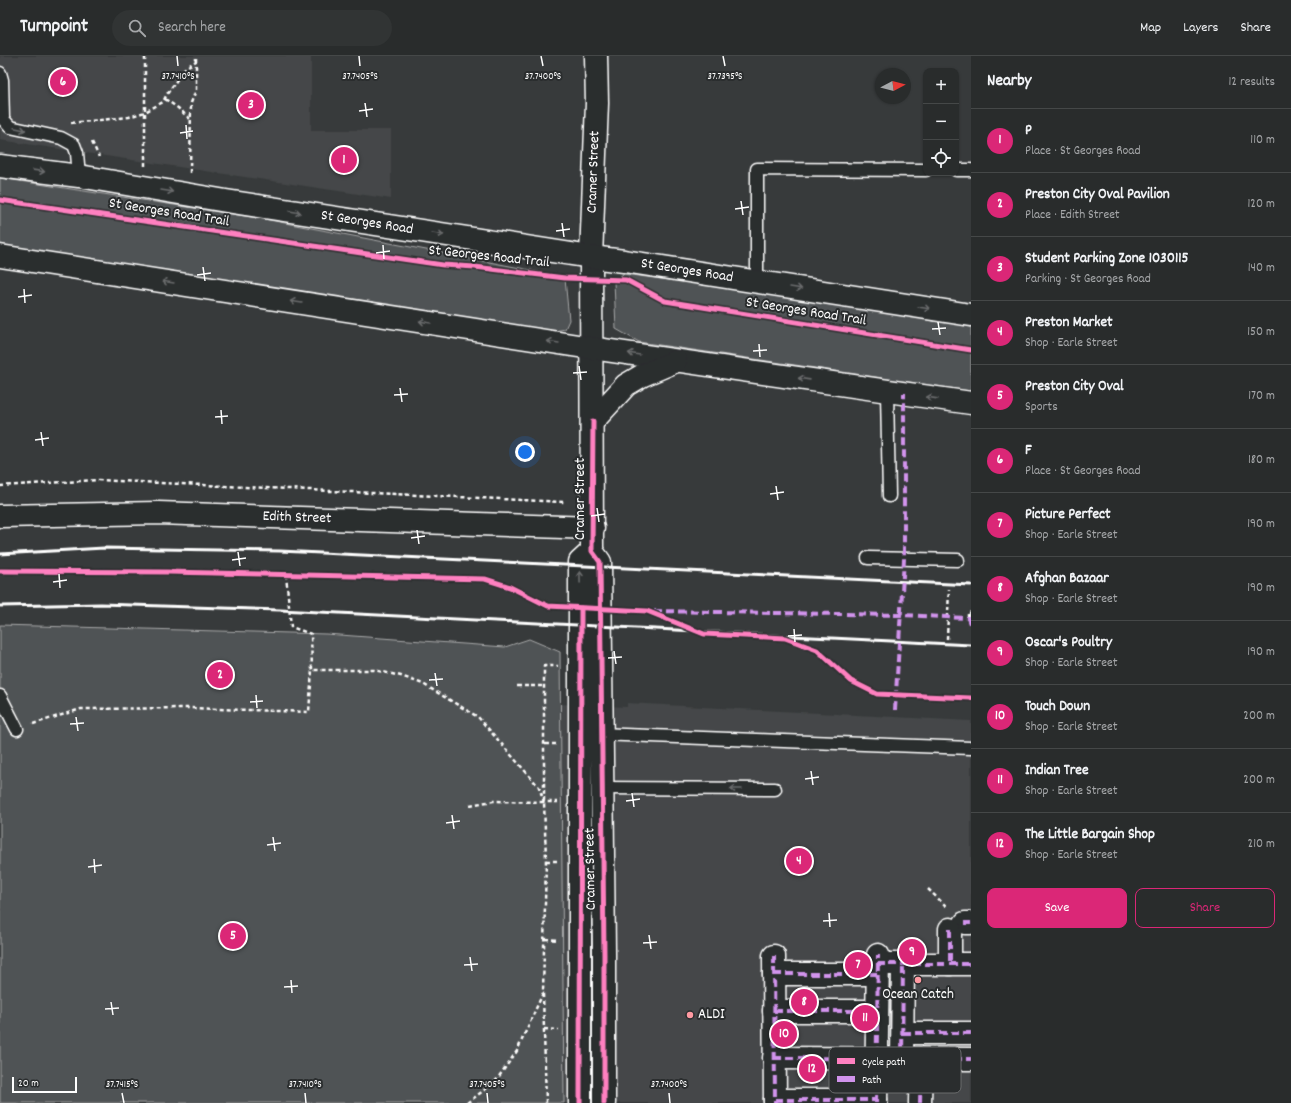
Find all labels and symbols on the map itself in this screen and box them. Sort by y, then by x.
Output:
pin: 6 [50,67,76,97]
north arrow [875,68,911,104]
text: 37.7410°S [161,70,195,84]
text: 37.7405°S [342,70,378,84]
text: 37.7400°S [525,70,561,84]
text: 37.7395°S [707,70,743,84]
pin: 3 [238,90,264,120]
one-way arrow [13,126,26,134]
street label: Cramer Street [582,130,606,214]
pin: 1 [331,145,357,175]
one-way arrow [32,167,45,175]
one-way arrow [160,187,173,195]
street label: St Georges Road Trail [107,193,231,233]
street label: St Georges Road [319,205,415,241]
one-way arrow [288,208,301,216]
one-way arrow [431,230,444,238]
street label: St Georges Road Trail [428,240,551,274]
street label: St Georges Road [639,253,735,289]
one-way arrow [162,278,175,286]
one-way arrow [789,285,802,293]
street label: St Georges Road Trail [744,292,868,332]
one-way arrow [290,298,303,306]
one-way arrow [917,304,930,312]
one-way arrow [418,318,431,326]
one-way arrow [547,338,560,346]
one-way arrow [628,350,641,358]
one-way arrow [798,375,811,383]
one-way arrow [926,394,939,402]
your location [515,442,535,462]
street label: Cramer Street [570,457,592,540]
street label: Edith Street [262,506,332,530]
one-way arrow [577,571,584,584]
pin: 2 [207,660,233,690]
one-way arrow [730,785,743,793]
street label: Cramer Street [579,827,603,910]
pin: 4 [786,846,812,876]
pin: 5 [220,921,246,951]
pin: 9 [899,937,925,967]
pin: 7 [845,950,871,980]
marker: Ocean Catch [913,975,923,985]
place label: Ocean Catch [882,984,954,1006]
pin: 8 [791,987,817,1017]
pin: 11 [852,1003,878,1033]
place label: ALDI [698,1004,725,1026]
marker: ALDI [685,1010,695,1020]
pin: 10 [771,1019,797,1049]
legend [829,1047,961,1093]
pin: 12 [799,1054,825,1084]
text: Cycle path [862,1055,906,1071]
text: Path [862,1073,881,1089]
scale bar [12,1075,77,1094]
text: 37.7415°S [106,1078,138,1092]
text: 37.7410°S [288,1078,322,1092]
text: 37.7405°S [469,1078,505,1092]
text: 37.7400°S [651,1078,687,1092]

